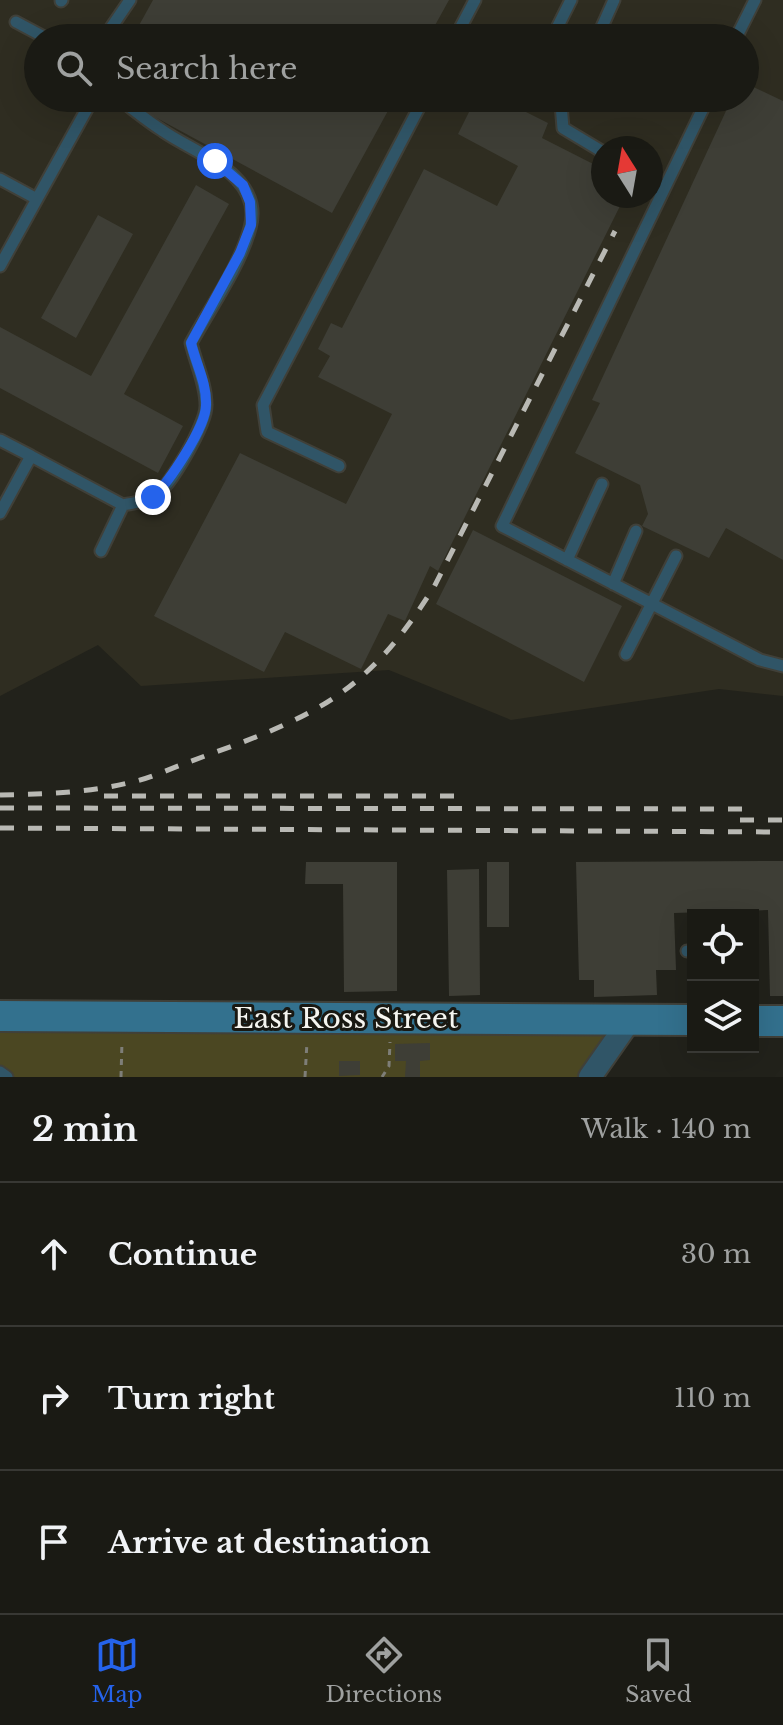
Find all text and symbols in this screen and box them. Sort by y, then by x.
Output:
search box [24,24,759,112]
icon: search [52,46,96,90]
text: Search here [116,50,297,87]
north arrow [591,136,663,208]
route start [197,143,233,179]
route end [135,479,171,515]
map controls [687,909,759,1053]
button: locate [687,909,759,981]
button: layers [687,981,759,1053]
street label: East Ross Street [234,1001,459,1036]
text: 2 min [32,1108,138,1150]
text: Walk · 140 m [581,1113,751,1145]
icon: ahead [32,1232,76,1276]
text: Continue [108,1236,257,1273]
text: 30 m [681,1238,751,1270]
icon: right [32,1376,76,1420]
text: Turn right [108,1380,275,1417]
text: 110 m [674,1382,751,1414]
icon: arrive [32,1520,76,1564]
text: Arrive at destination [108,1524,431,1561]
tab: Map [91,1633,143,1708]
tab: Directions [325,1633,442,1708]
tab: Saved [625,1633,692,1708]

